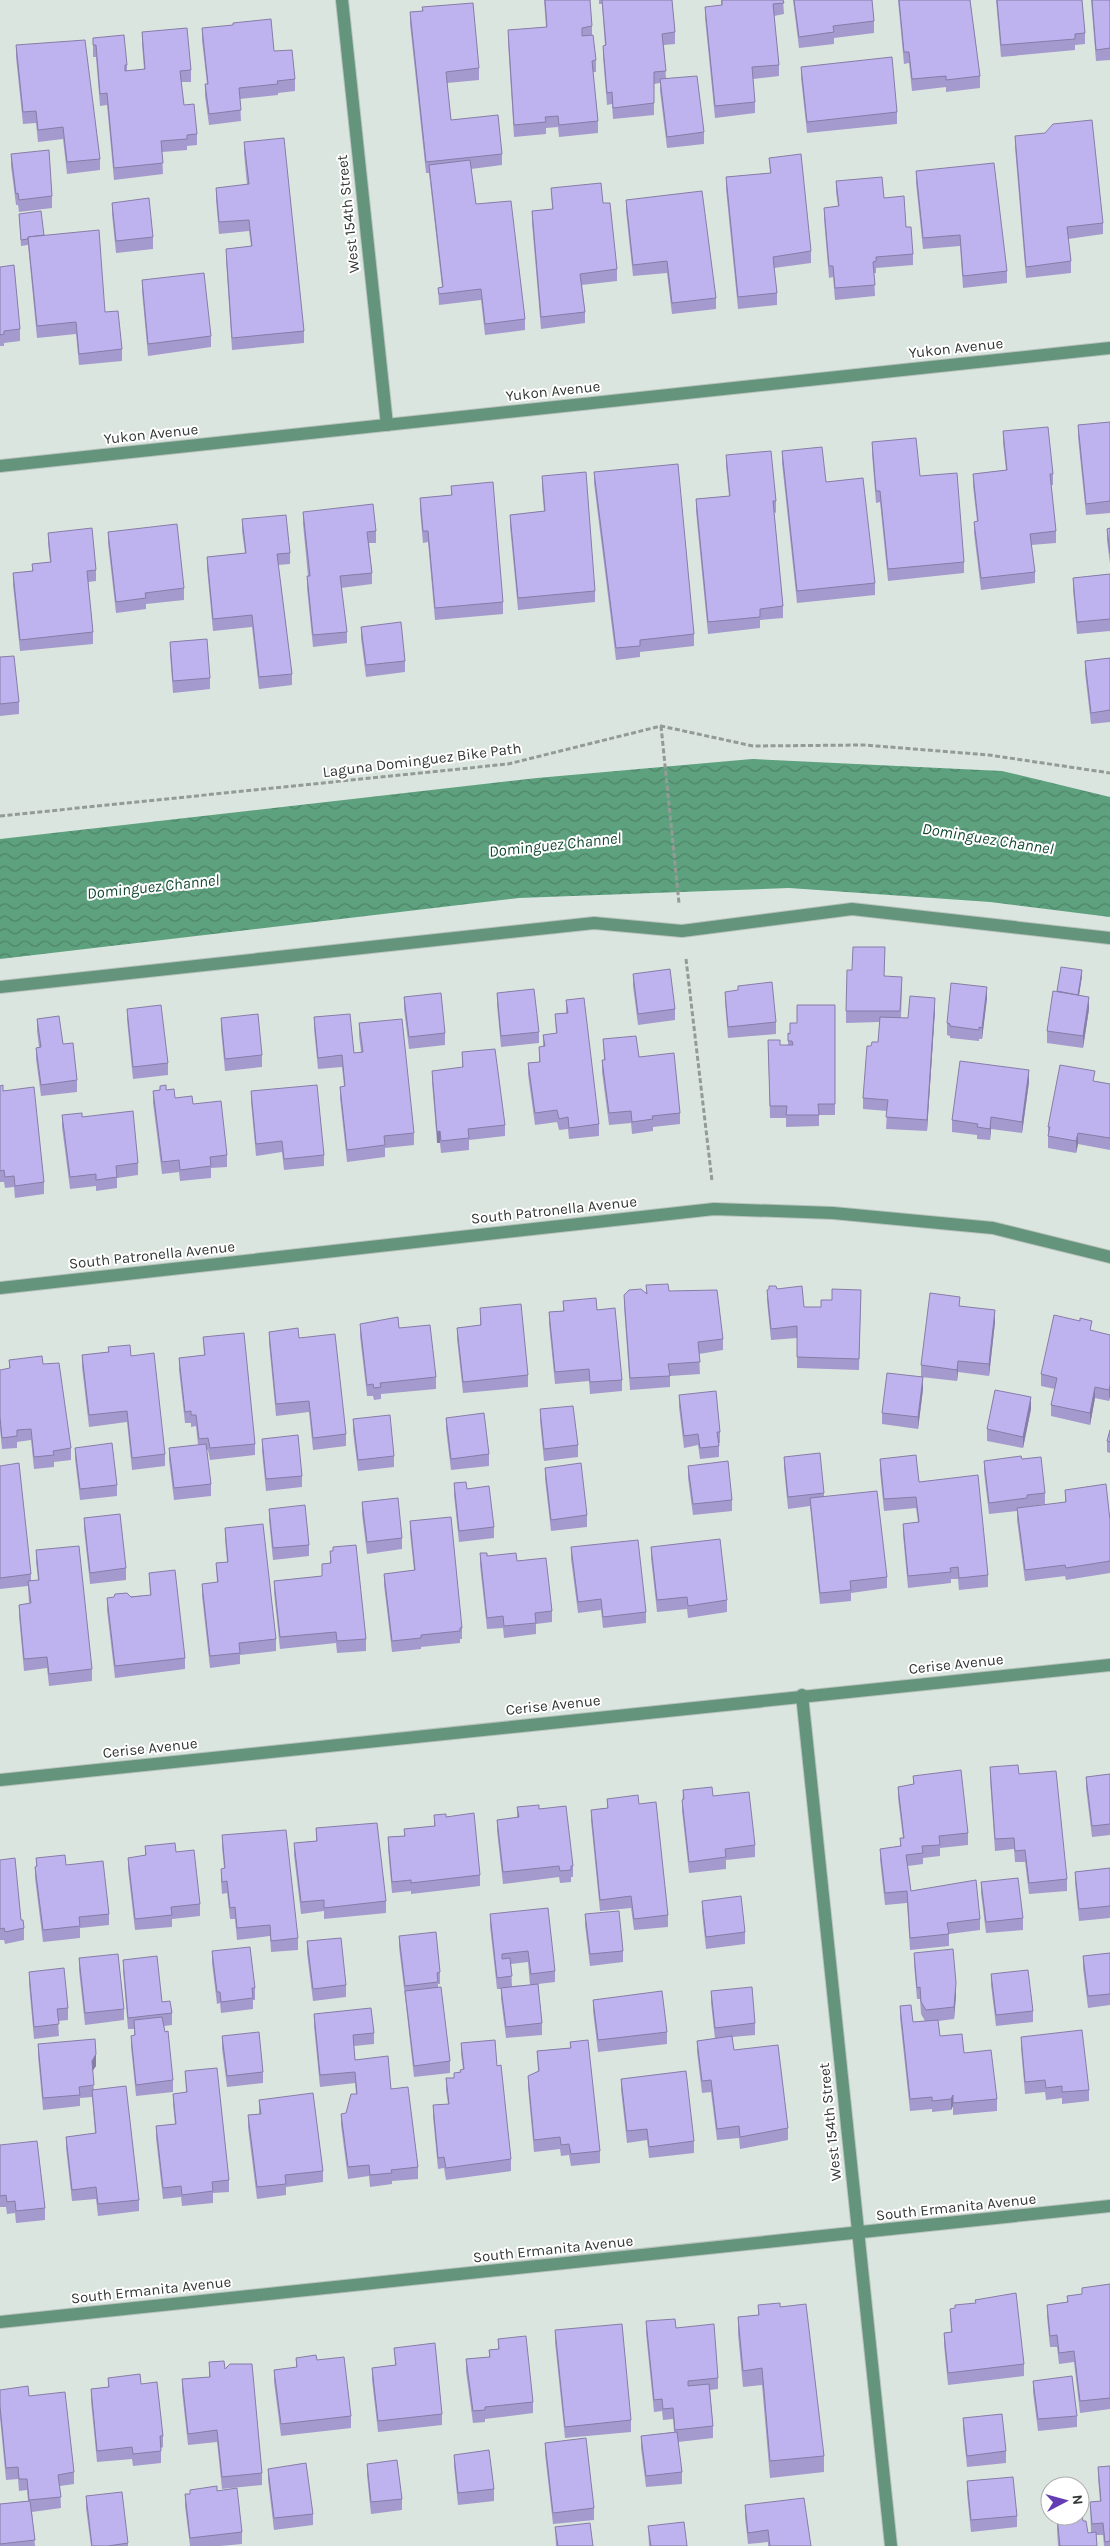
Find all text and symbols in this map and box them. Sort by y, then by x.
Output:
street label: West 154th Street [333,154,363,274]
street label: Yukon Avenue [908,334,1004,362]
street label: Yukon Avenue [505,377,601,405]
street label: Yukon Avenue [103,420,199,448]
street label: Laguna Dominguez Bike Path [322,739,522,781]
water label: Dominguez Channel [921,819,1055,858]
water label: Dominguez Channel [488,828,622,861]
water label: Dominguez Channel [86,870,220,903]
street label: South Patronella Avenue [470,1192,638,1228]
street label: South Patronella Avenue [68,1237,236,1273]
street label: Cerise Avenue [908,1650,1004,1678]
street label: Cerise Avenue [505,1691,601,1719]
street label: Cerise Avenue [102,1734,198,1762]
street label: West 154th Street [815,2062,845,2182]
street label: South Ermanita Avenue [875,2190,1037,2224]
street label: South Ermanita Avenue [472,2232,634,2266]
street label: South Ermanita Avenue [70,2273,232,2307]
north arrow [1040,2476,1090,2526]
text: N [1068,2494,1086,2506]

